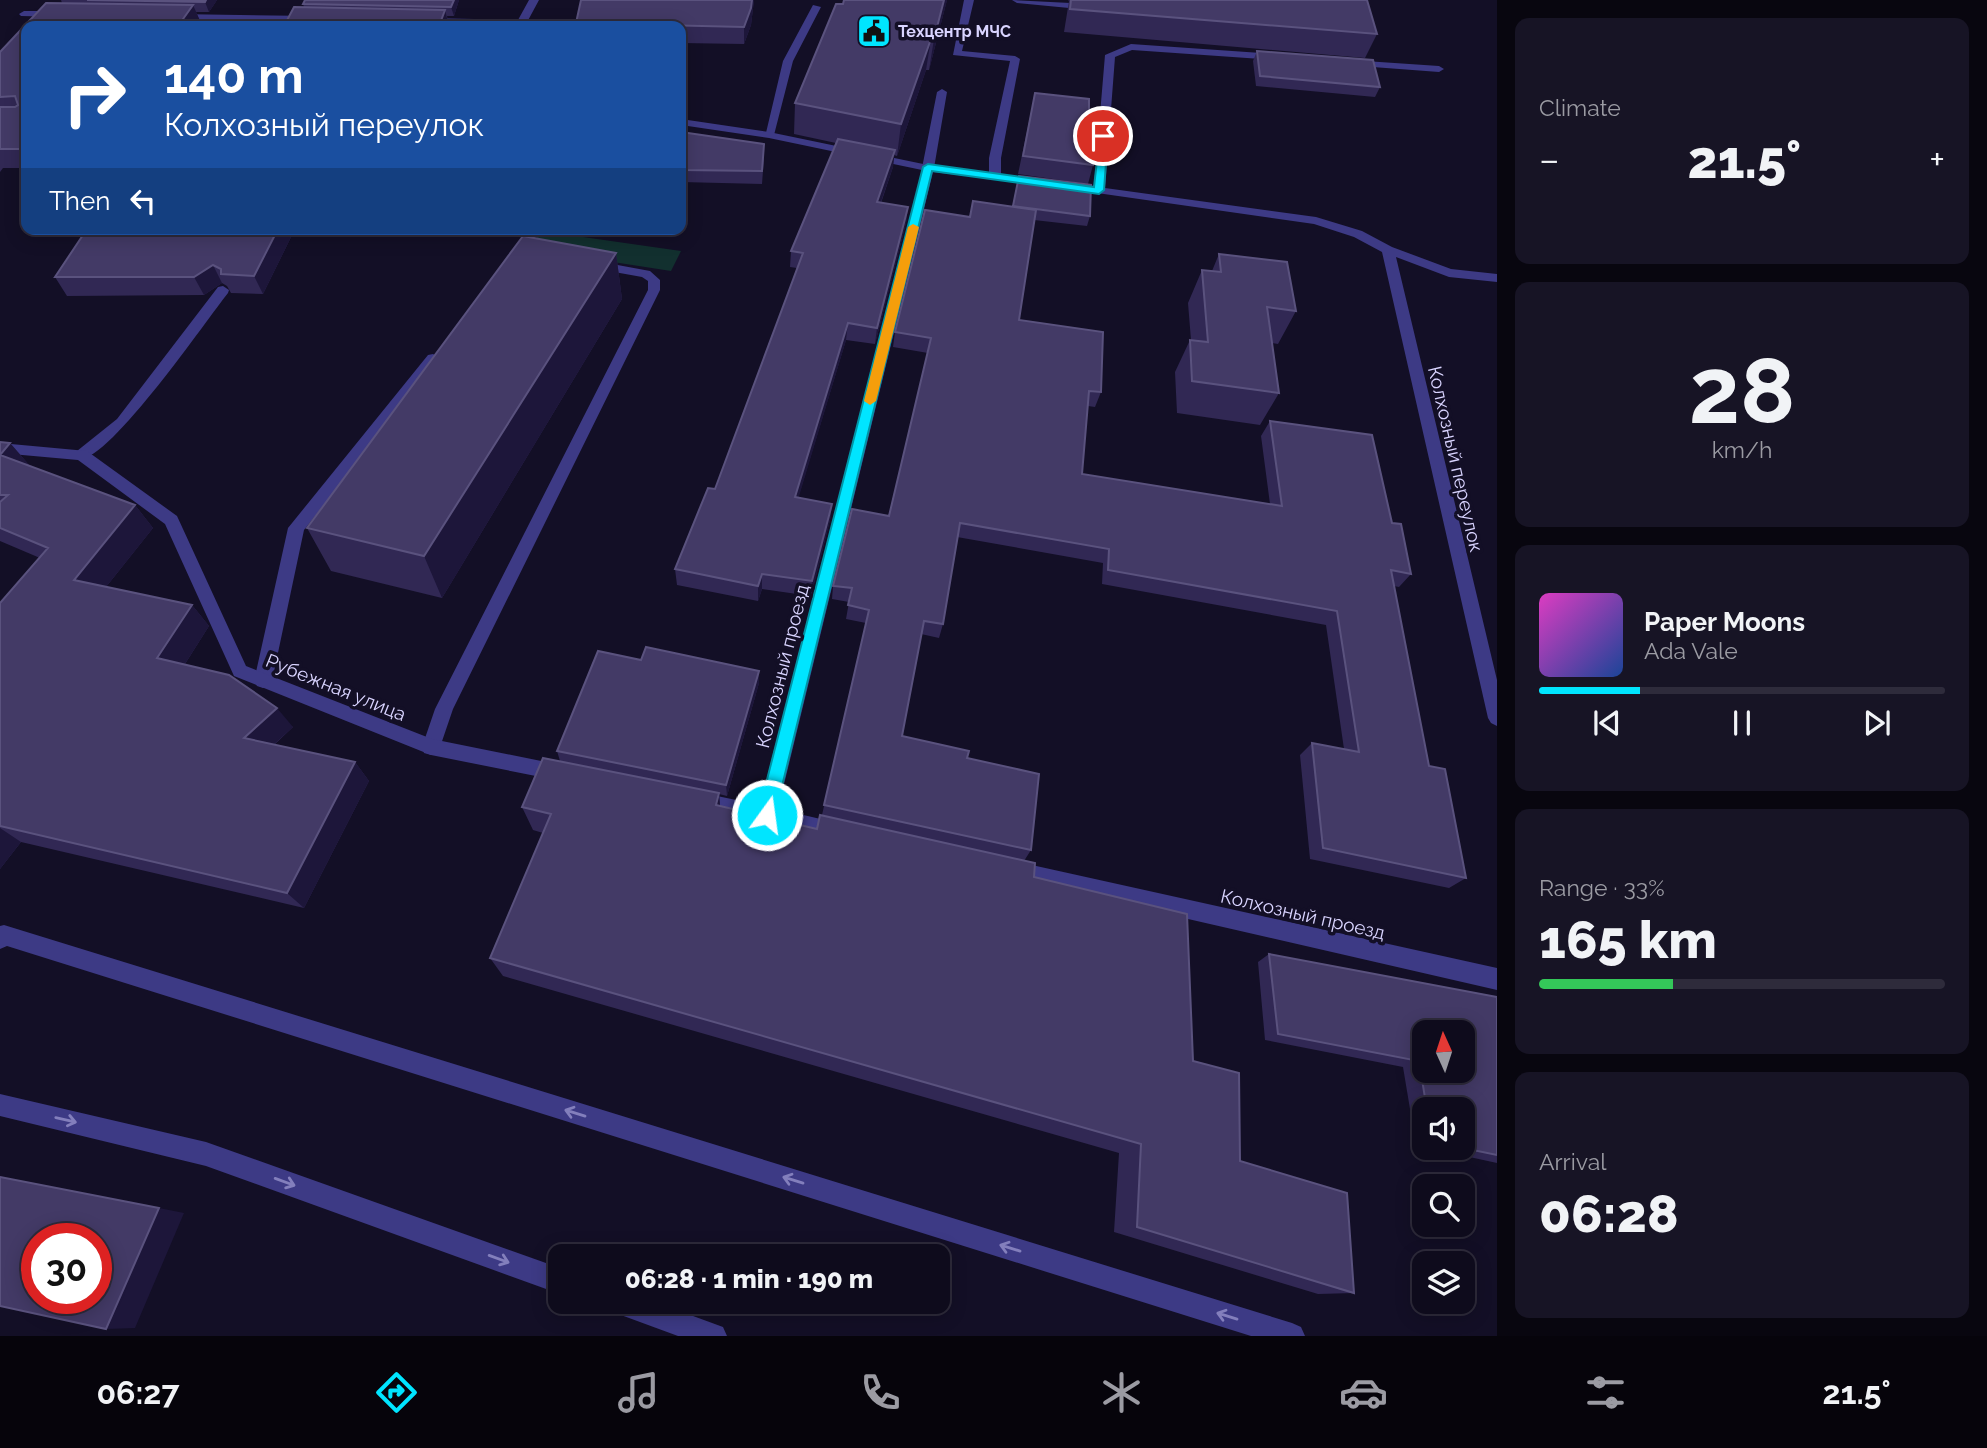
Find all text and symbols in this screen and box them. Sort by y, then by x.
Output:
public building icon: Техцентр МЧС [855,12,893,50]
place label: Техцентр МЧС [898,22,1011,41]
text: 140 m [164,47,304,104]
icon: right [49,49,140,140]
text: Climate [1539,94,1621,121]
text: Колхозный переулок [164,106,484,143]
pin [1073,106,1133,166]
icon: arrive [1084,117,1122,155]
text: 21.5° [1687,129,1801,190]
text: − [1539,137,1559,182]
text: + [1929,137,1945,182]
icon: left [124,182,162,220]
text: Then [49,186,110,216]
text: 28 [1689,337,1795,444]
street label: Колхозный переулок [1424,364,1488,554]
text: km/h [1712,436,1772,463]
street label: Колхозный проезд [751,582,813,750]
text: Paper Moons [1644,607,1805,637]
text: Ada Vale [1644,637,1738,664]
street label: Рубежная улица [263,649,409,725]
icon: previous [1588,704,1626,742]
icon: pause [1723,704,1761,742]
icon: next [1858,704,1896,742]
position arrow [730,778,804,852]
text: Range · 33% [1539,874,1665,901]
street label: Колхозный проезд [1219,884,1387,944]
text: 165 km [1539,909,1717,970]
north arrow [1412,1020,1475,1083]
map controls [1412,1020,1475,1314]
button: sound [1412,1097,1475,1160]
one-way arrow [565,1105,587,1118]
one-way arrow [54,1114,77,1128]
text: Arrival [1539,1148,1606,1175]
one-way arrow [782,1173,804,1186]
button: search [1412,1174,1475,1237]
one-way arrow [274,1176,296,1189]
text: 06:28 [1539,1183,1679,1244]
speed limit sign: 30 [21,1223,112,1314]
one-way arrow [999,1241,1021,1253]
button: layers [1412,1251,1475,1314]
one-way arrow [488,1254,510,1266]
text: 06:28 · 1 min · 190 m [625,1264,873,1294]
one-way arrow [1216,1308,1238,1321]
icon: directions [372,1368,421,1417]
icon: music [614,1368,663,1417]
icon: phone [856,1368,905,1417]
icon: climate [1097,1368,1146,1417]
icon: car [1339,1368,1388,1417]
icon: filters [1581,1368,1630,1417]
text: 06:27 [96,1374,179,1411]
text: 21.5° [1823,1374,1891,1411]

